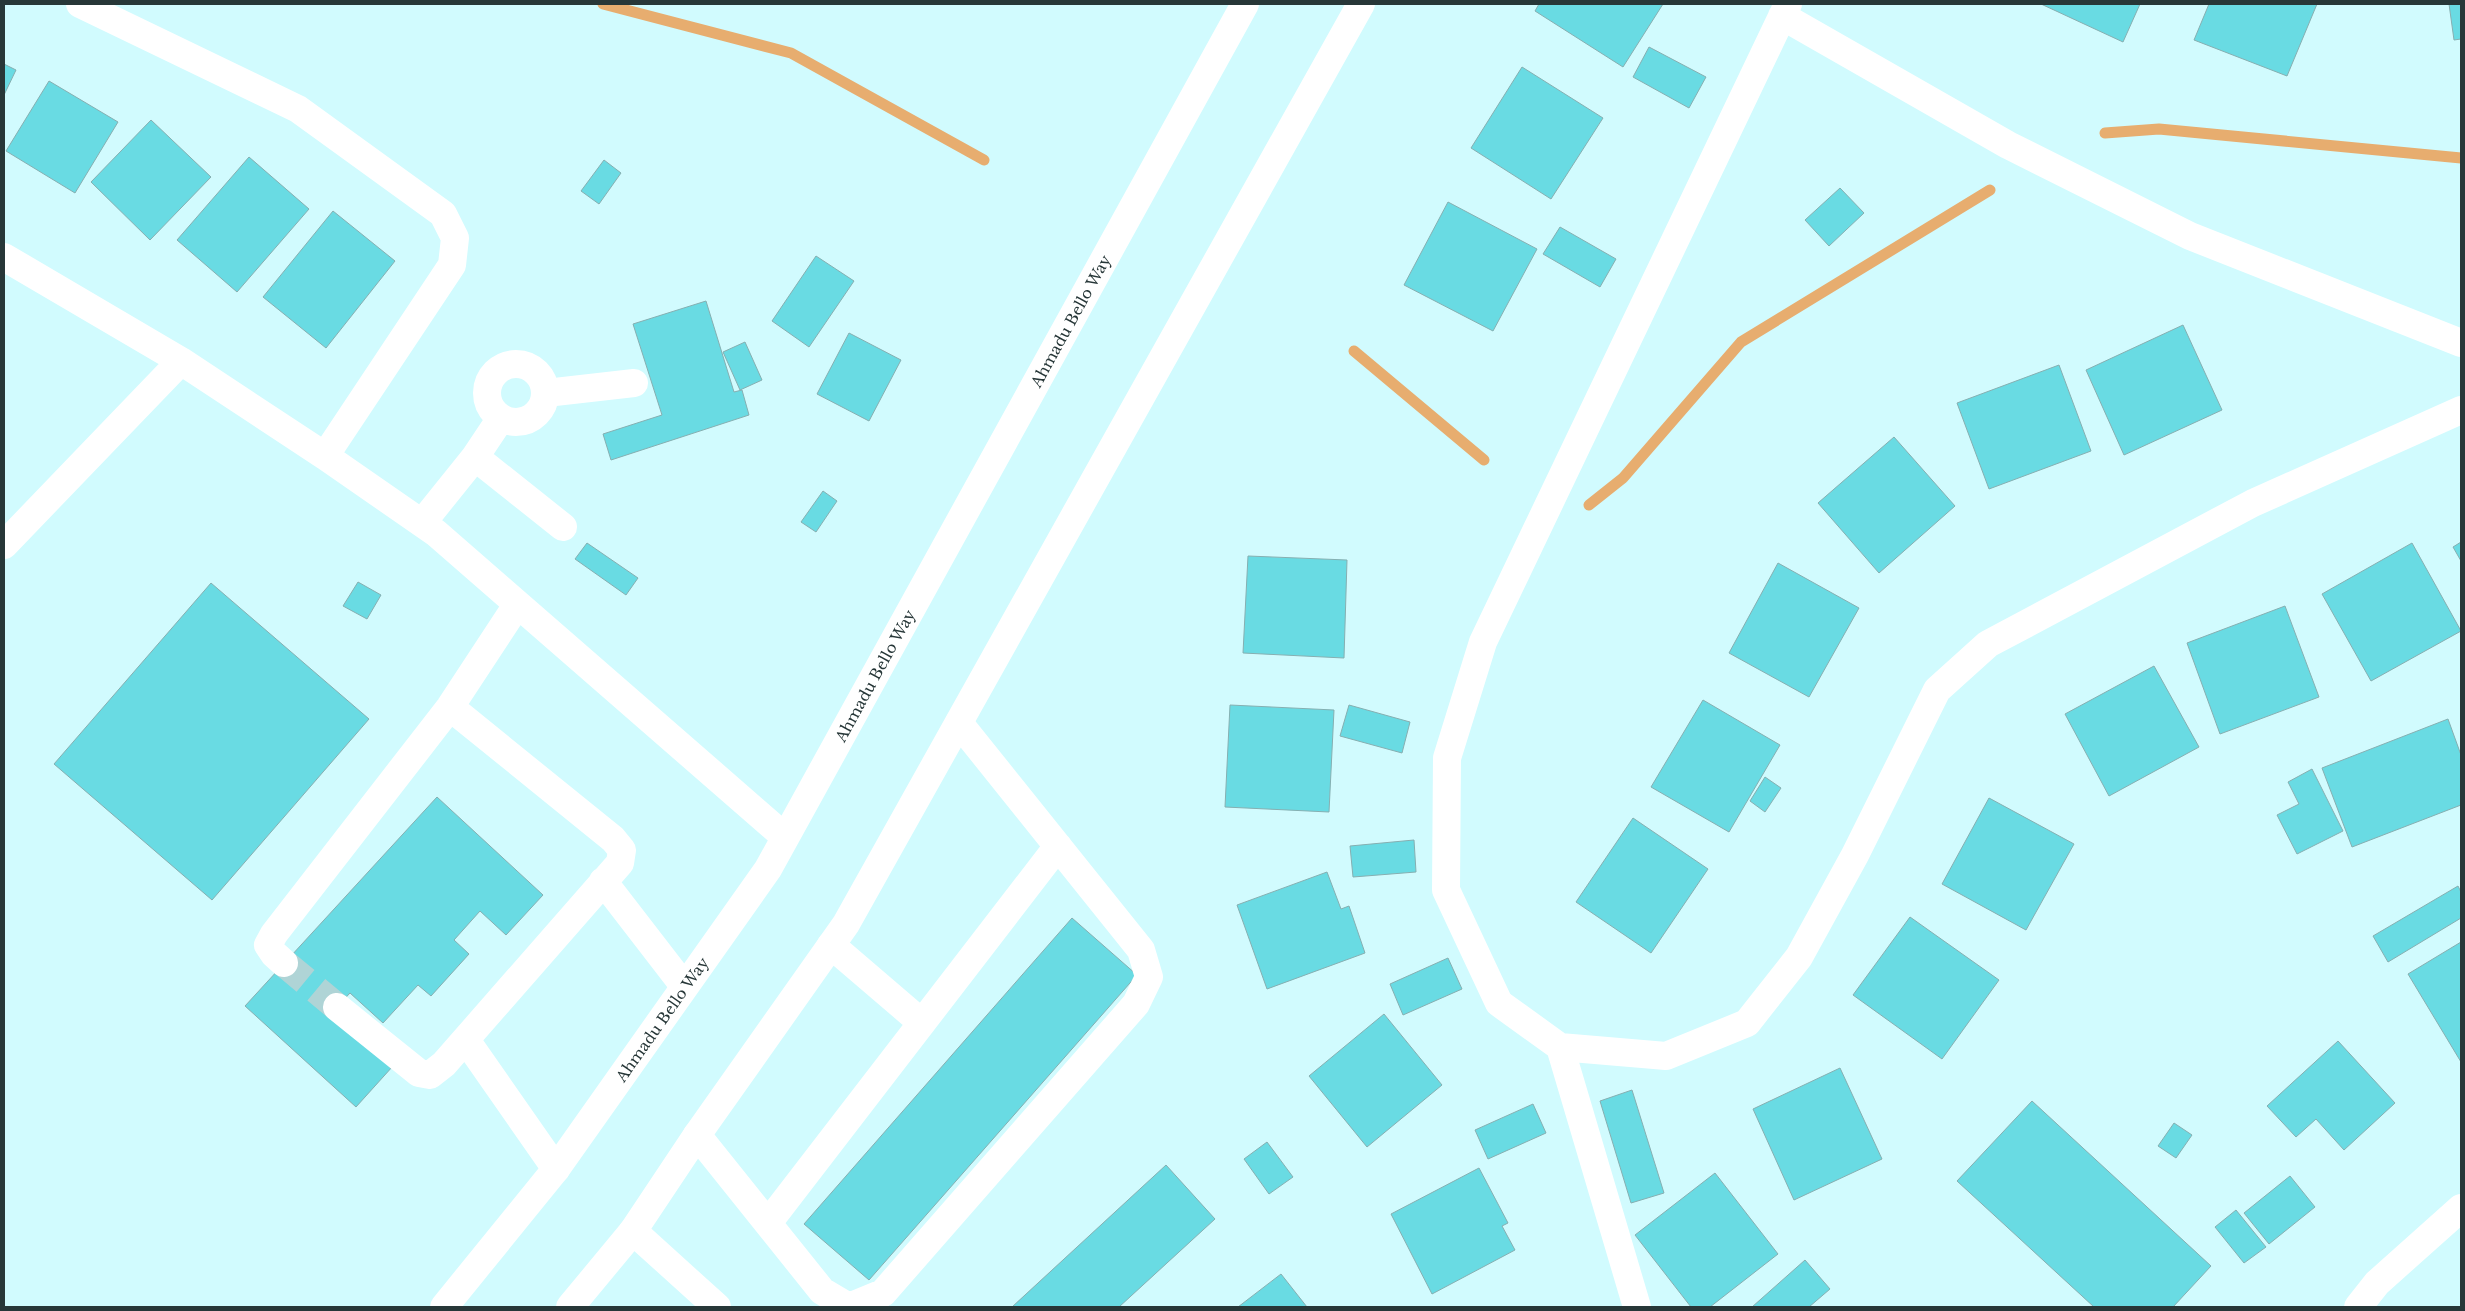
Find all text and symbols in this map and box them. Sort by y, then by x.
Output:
street label: Ahmadu Bello Way [1026,251,1115,391]
street label: Ahmadu Bello Way [830,606,919,746]
street label: Ahmadu Bello Way [611,953,713,1086]

